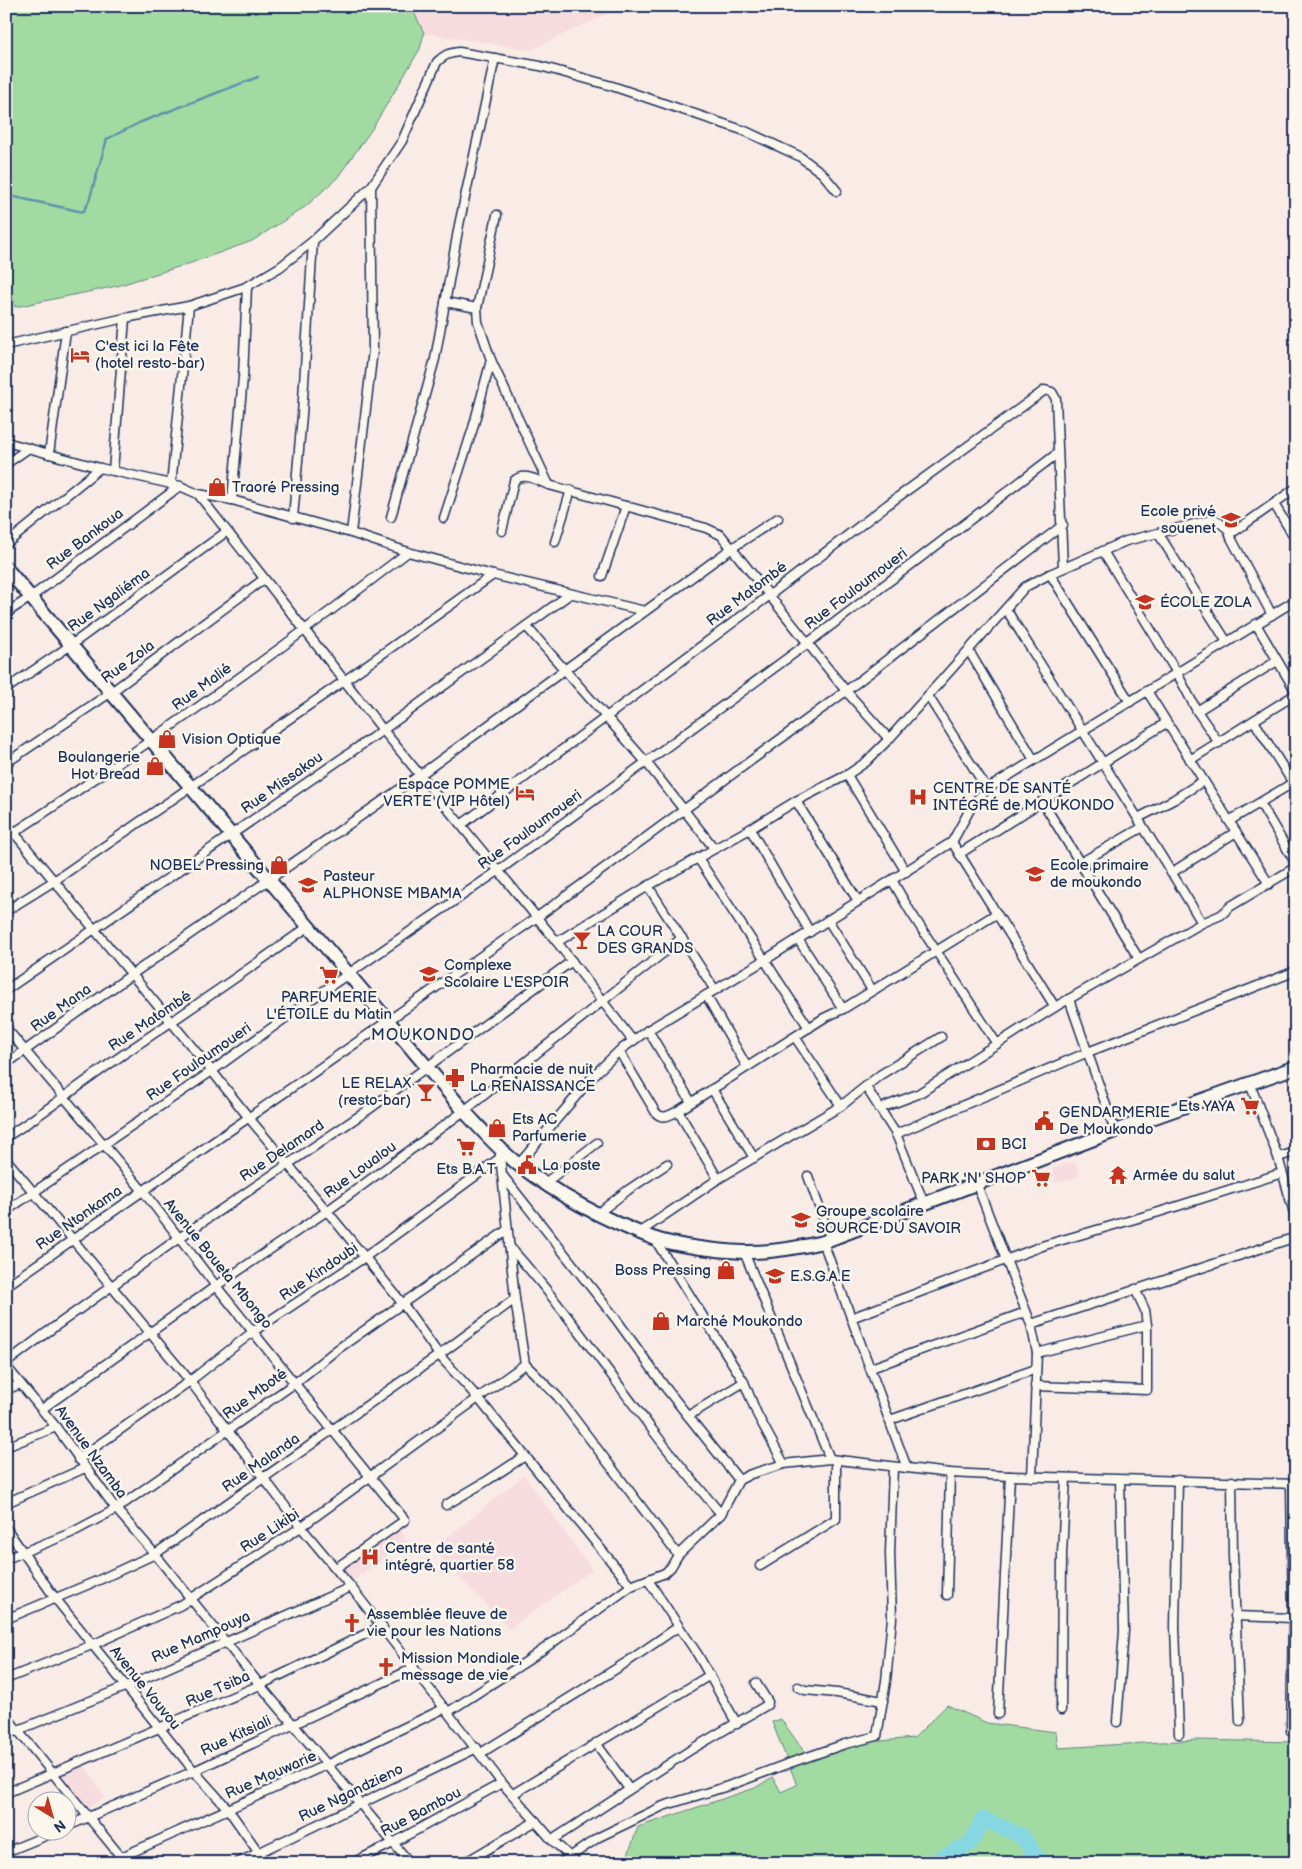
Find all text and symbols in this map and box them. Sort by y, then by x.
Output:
place label: C'est ici la Fête (hotel resto-bar) [95,337,205,373]
hotel icon: C'est ici la Fête (hotel resto-bar) [69,344,91,366]
shop icon: Traoré Pressing [206,476,228,498]
place label: Traoré Pressing [232,478,340,497]
place label: Ecole privé souenet [1140,502,1216,538]
street label: Rue Bankoua [43,504,127,574]
school or university icon: Ecole privé souenet [1220,509,1242,531]
street label: Rue Fouloumoueri [801,544,911,634]
street label: Rue Matombé [703,557,791,631]
street label: Rue Ngaliéma [64,564,154,636]
school or university icon: ÉCOLE ZOLA [1134,591,1156,613]
place label: ÉCOLE ZOLA [1160,593,1253,612]
street label: Rue Zola [98,636,158,688]
street label: Rue Malié [168,659,236,715]
shop icon: Vision Optique [156,728,178,750]
place label: Vision Optique [182,730,281,749]
place label: Boulangerie Hot Bread [57,748,140,784]
street label: Rue Missakou [237,748,327,818]
shop icon: Boulangerie Hot Bread [144,755,166,777]
place label: Espace POMME VERTE (VIP Hôtel) [383,775,510,811]
place label: CENTRE DE SANTÉ INTÉGRÉ de MOUKONDO [933,779,1114,815]
hotel icon: Espace POMME VERTE (VIP Hôtel) [514,782,536,804]
street label: Rue Fouloumoueri [474,786,586,874]
hospital icon: CENTRE DE SANTÉ INTÉGRÉ de MOUKONDO [907,786,929,808]
shop icon: NOBEL Pressing [268,854,290,876]
place label: NOBEL Pressing [150,856,264,875]
place label: Ecole primaire de moukondo [1050,856,1149,892]
school or university icon: Ecole primaire de moukondo [1024,863,1046,885]
place label: Pasteur ALPHONSE MBAMA [323,867,462,903]
school or university icon: Pasteur ALPHONSE MBAMA [297,874,319,896]
place label: LA COUR DES GRANDS [597,922,693,958]
bar icon: LA COUR DES GRANDS [571,929,593,951]
place label: Complexe Scolaire L'ESPOIR [444,956,569,992]
school or university icon: Complexe Scolaire L'ESPOIR [418,963,440,985]
supermarket icon: PARFUMERIE L'ÉTOILE du Matin [318,964,340,986]
street label: Rue Mana [27,980,95,1036]
street label: Rue Matombé [105,986,195,1056]
place label: PARFUMERIE L'ÉTOILE du Matin [266,988,392,1024]
street label: Rue Fouloumoueri [143,1019,255,1105]
district label: MOUKONDO [371,1026,475,1045]
place label: Pharmacie de nuit La RENAISSANCE [470,1060,596,1096]
pharmacy icon: Pharmacie de nuit La RENAISSANCE [444,1067,466,1089]
place label: LE RELAX (resto-bar) [338,1074,412,1110]
bar icon: LE RELAX (resto-bar) [415,1081,437,1103]
supermarket icon: Ets YAYA [1239,1095,1261,1117]
place label: Ets YAYA [1178,1097,1236,1116]
place label: GENDARMERIE De Moukondo [1059,1103,1170,1139]
place label: Ets AC Parfumerie [512,1110,587,1146]
public building icon: GENDARMERIE De Moukondo [1033,1110,1055,1132]
street label: Rue Delamard [236,1116,328,1186]
shop icon: Ets AC Parfumerie [486,1117,508,1139]
bank icon: BCI [975,1133,997,1155]
place label: BCI [1001,1135,1027,1154]
supermarket icon: Ets B.A.T [455,1136,477,1158]
street label: Rue Loualou [320,1137,400,1203]
public building icon: La poste [516,1154,538,1176]
place label: La poste [542,1156,601,1175]
place label: Ets B.A.T [436,1160,496,1179]
temple icon: Armée du salut [1107,1164,1129,1186]
place label: Armée du salut [1133,1166,1236,1185]
supermarket icon: PARK 'N' SHOP [1030,1167,1052,1189]
place label: PARK 'N' SHOP [921,1169,1027,1188]
street label: Rue Ntonkama [32,1181,126,1255]
street label: Avenue Boueta Mbongo [159,1195,277,1333]
place label: Groupe scolaire SOURCE DU SAVOIR [816,1202,961,1238]
school or university icon: Groupe scolaire SOURCE DU SAVOIR [790,1209,812,1231]
street label: Rue Kindoubi [276,1239,362,1305]
shop icon: Boss Pressing [715,1259,737,1281]
place label: Boss Pressing [614,1261,711,1280]
school or university icon: E.S.G.A.E [764,1265,786,1287]
place label: E.S.G.A.E [790,1267,851,1286]
shop icon: Marché Moukondo [650,1310,672,1332]
place label: Marché Moukondo [676,1312,803,1331]
street label: Rue Mboté [219,1364,291,1424]
street label: Avenue Nzamba [51,1402,131,1502]
street label: Rue Malanda [218,1429,304,1497]
street label: Rue Likibi [237,1505,303,1557]
place label: Centre de santé intégré, quartier 58 [385,1539,515,1575]
hospital icon: Centre de santé intégré, quartier 58 [359,1546,381,1568]
place label: Assemblée fleuve de vie pour les Nations [366,1605,507,1641]
street label: Rue Mampouya [149,1607,253,1667]
church icon: Assemblée fleuve de vie pour les Nations [341,1612,363,1634]
street label: Avenue Vouvou [105,1642,185,1734]
place label: Mission Mondiale, message de vie [401,1649,522,1685]
church icon: Mission Mondiale, message de vie [375,1656,397,1678]
street label: Rue Tsiba [183,1666,253,1712]
street label: Rue Kitsiali [198,1711,274,1761]
street label: Rue Mouwarie [222,1746,320,1804]
street label: Rue Ngandzieno [296,1759,406,1827]
street label: Rue Bambou [377,1783,465,1841]
north arrow [28,1792,78,1842]
text: N [50,1816,69,1836]

